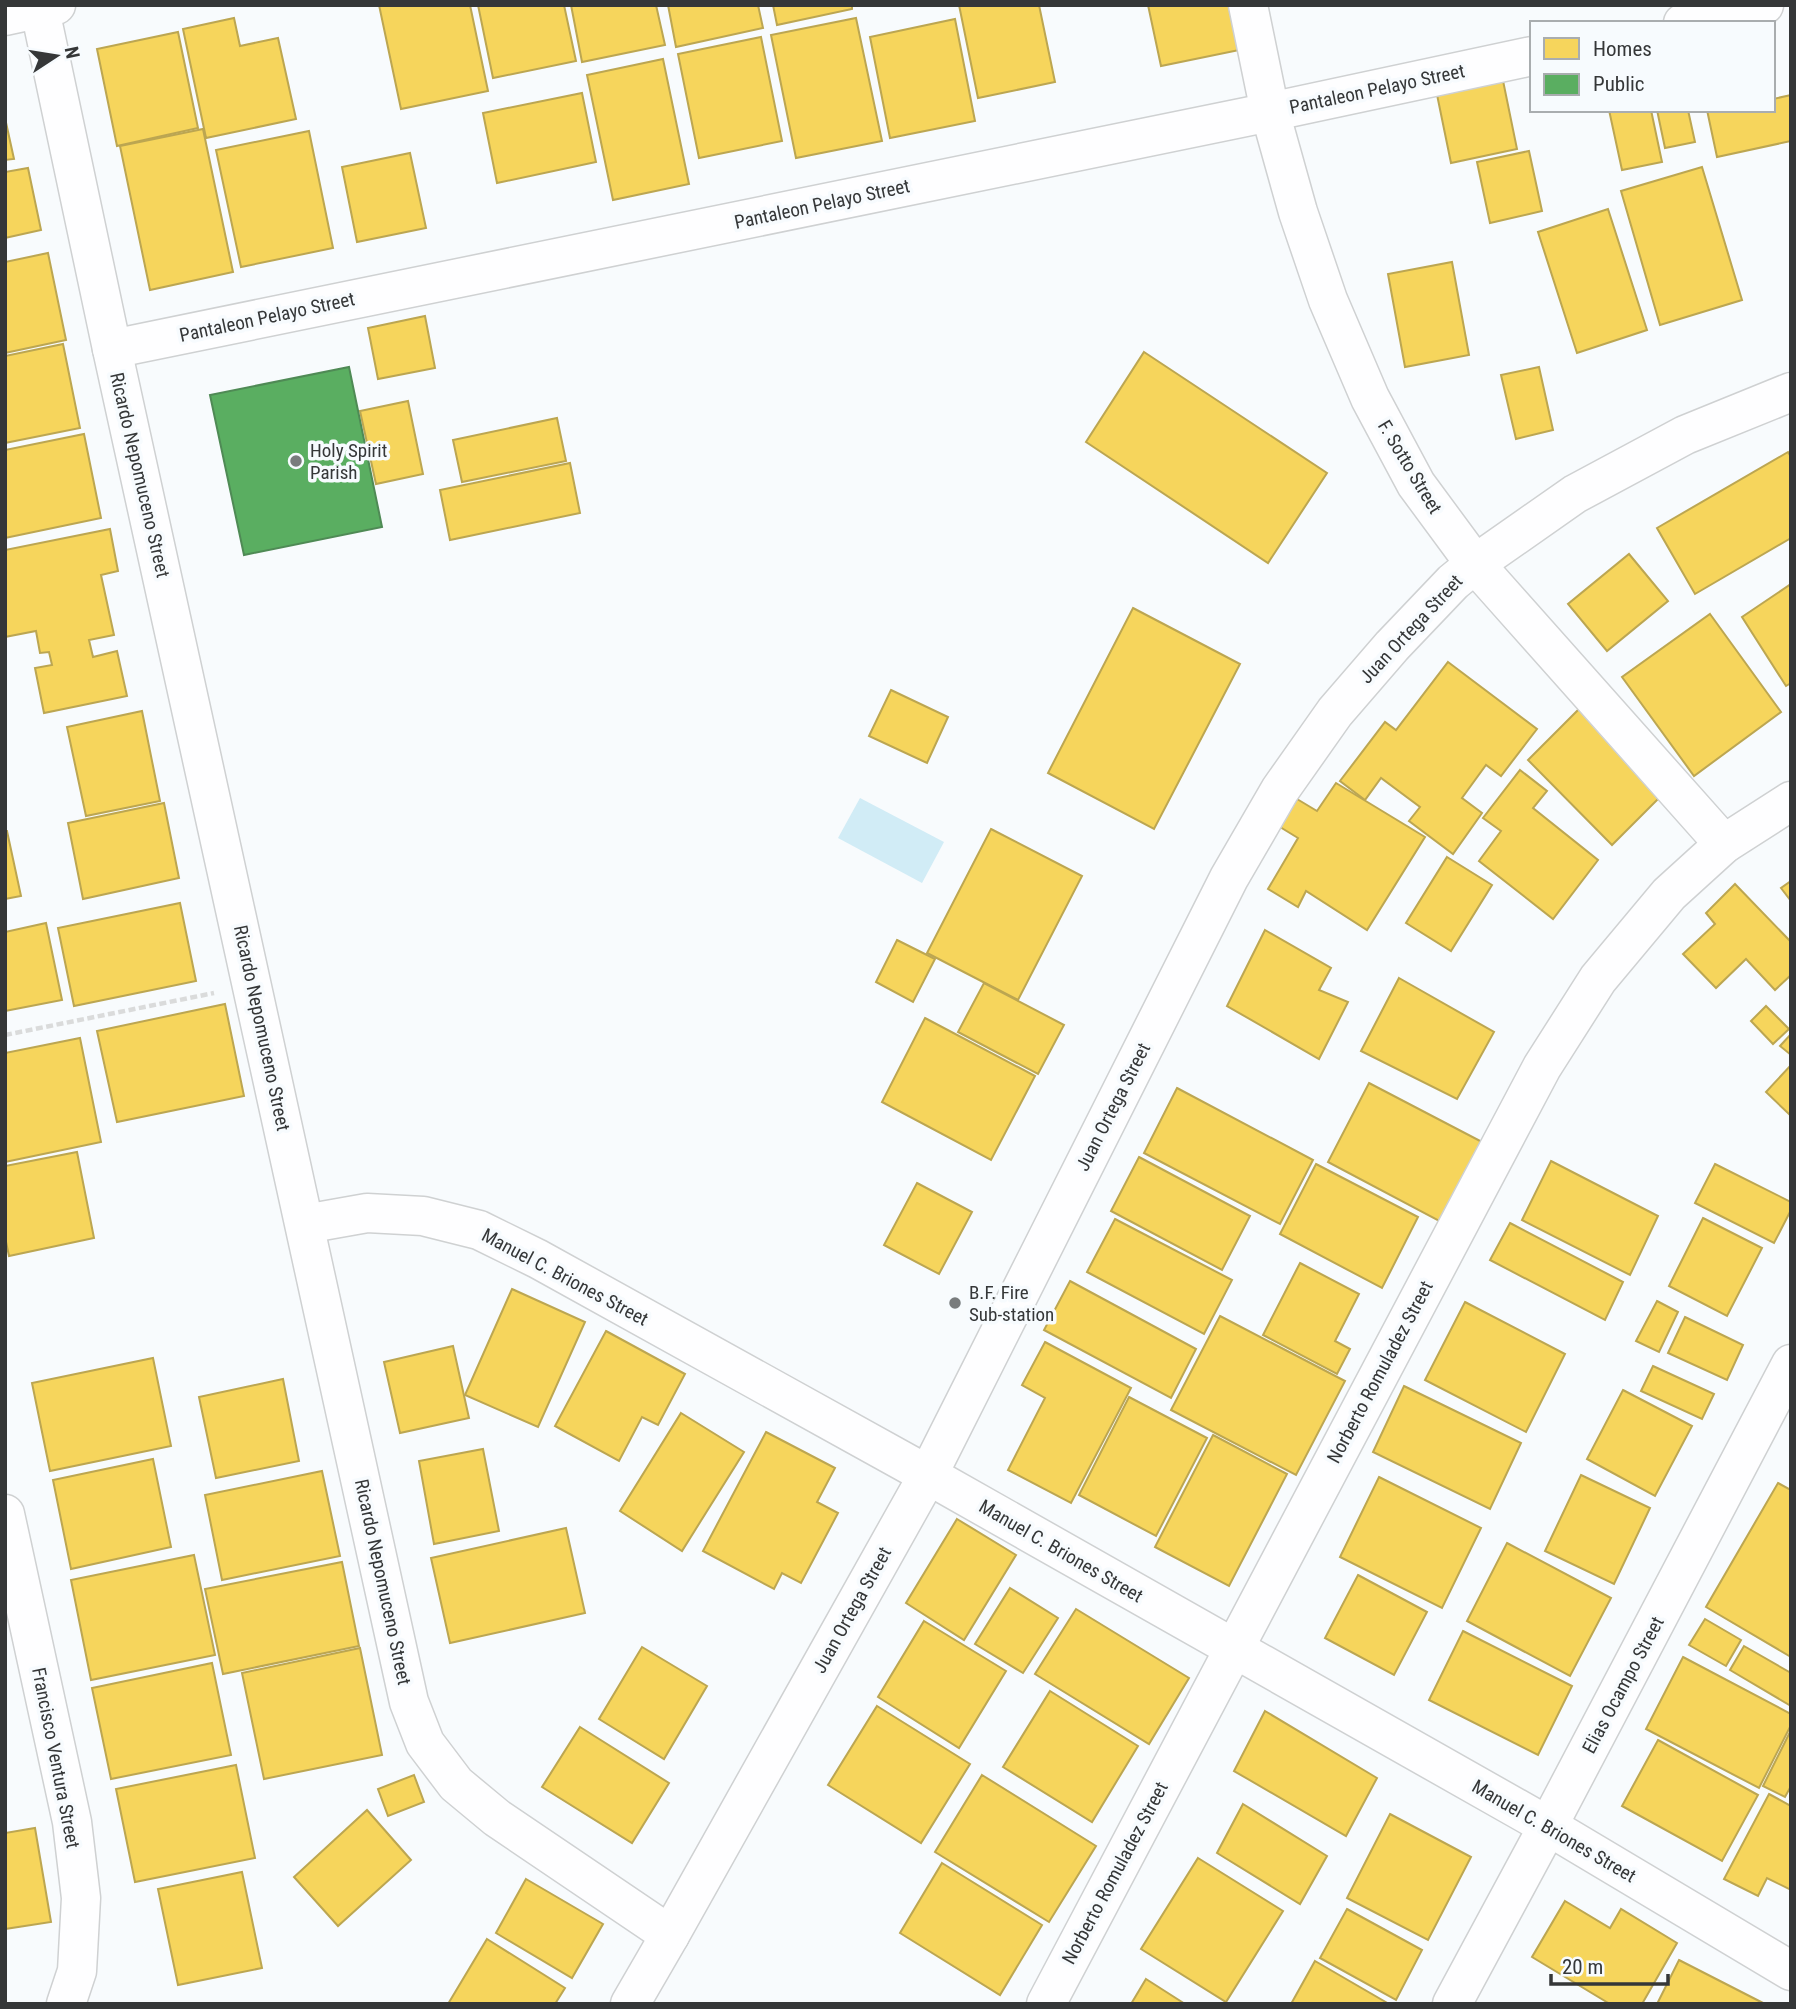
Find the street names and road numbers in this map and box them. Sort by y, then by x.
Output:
street label: Pantaleon Pelayo Street [1287,59,1467,119]
street label: Pantaleon Pelayo Street [732,174,912,234]
street label: Pantaleon Pelayo Street [177,287,357,347]
street label: Ricardo Nepomuceno Street [105,370,175,580]
street label: F. Sotto Street [1373,416,1447,518]
street label: Juan Ortega Street [1355,570,1467,688]
street label: Ricardo Nepomuceno Street [229,923,295,1133]
street label: Juan Ortega Street [1071,1039,1155,1175]
street label: Manuel C. Briones Street [478,1223,652,1331]
street label: Norberto Romuladez Street [1322,1277,1438,1467]
street label: Ricardo Nepomuceno Street [350,1477,416,1687]
street label: Manuel C. Briones Street [975,1495,1147,1607]
street label: Juan Ortega Street [808,1543,896,1677]
street label: Elias Ocampo Street [1577,1613,1669,1757]
street label: Francisco Ventura Street [27,1666,85,1850]
street label: Manuel C. Briones Street [1468,1775,1640,1887]
street label: Norberto Romuladez Street [1057,1778,1173,1968]

